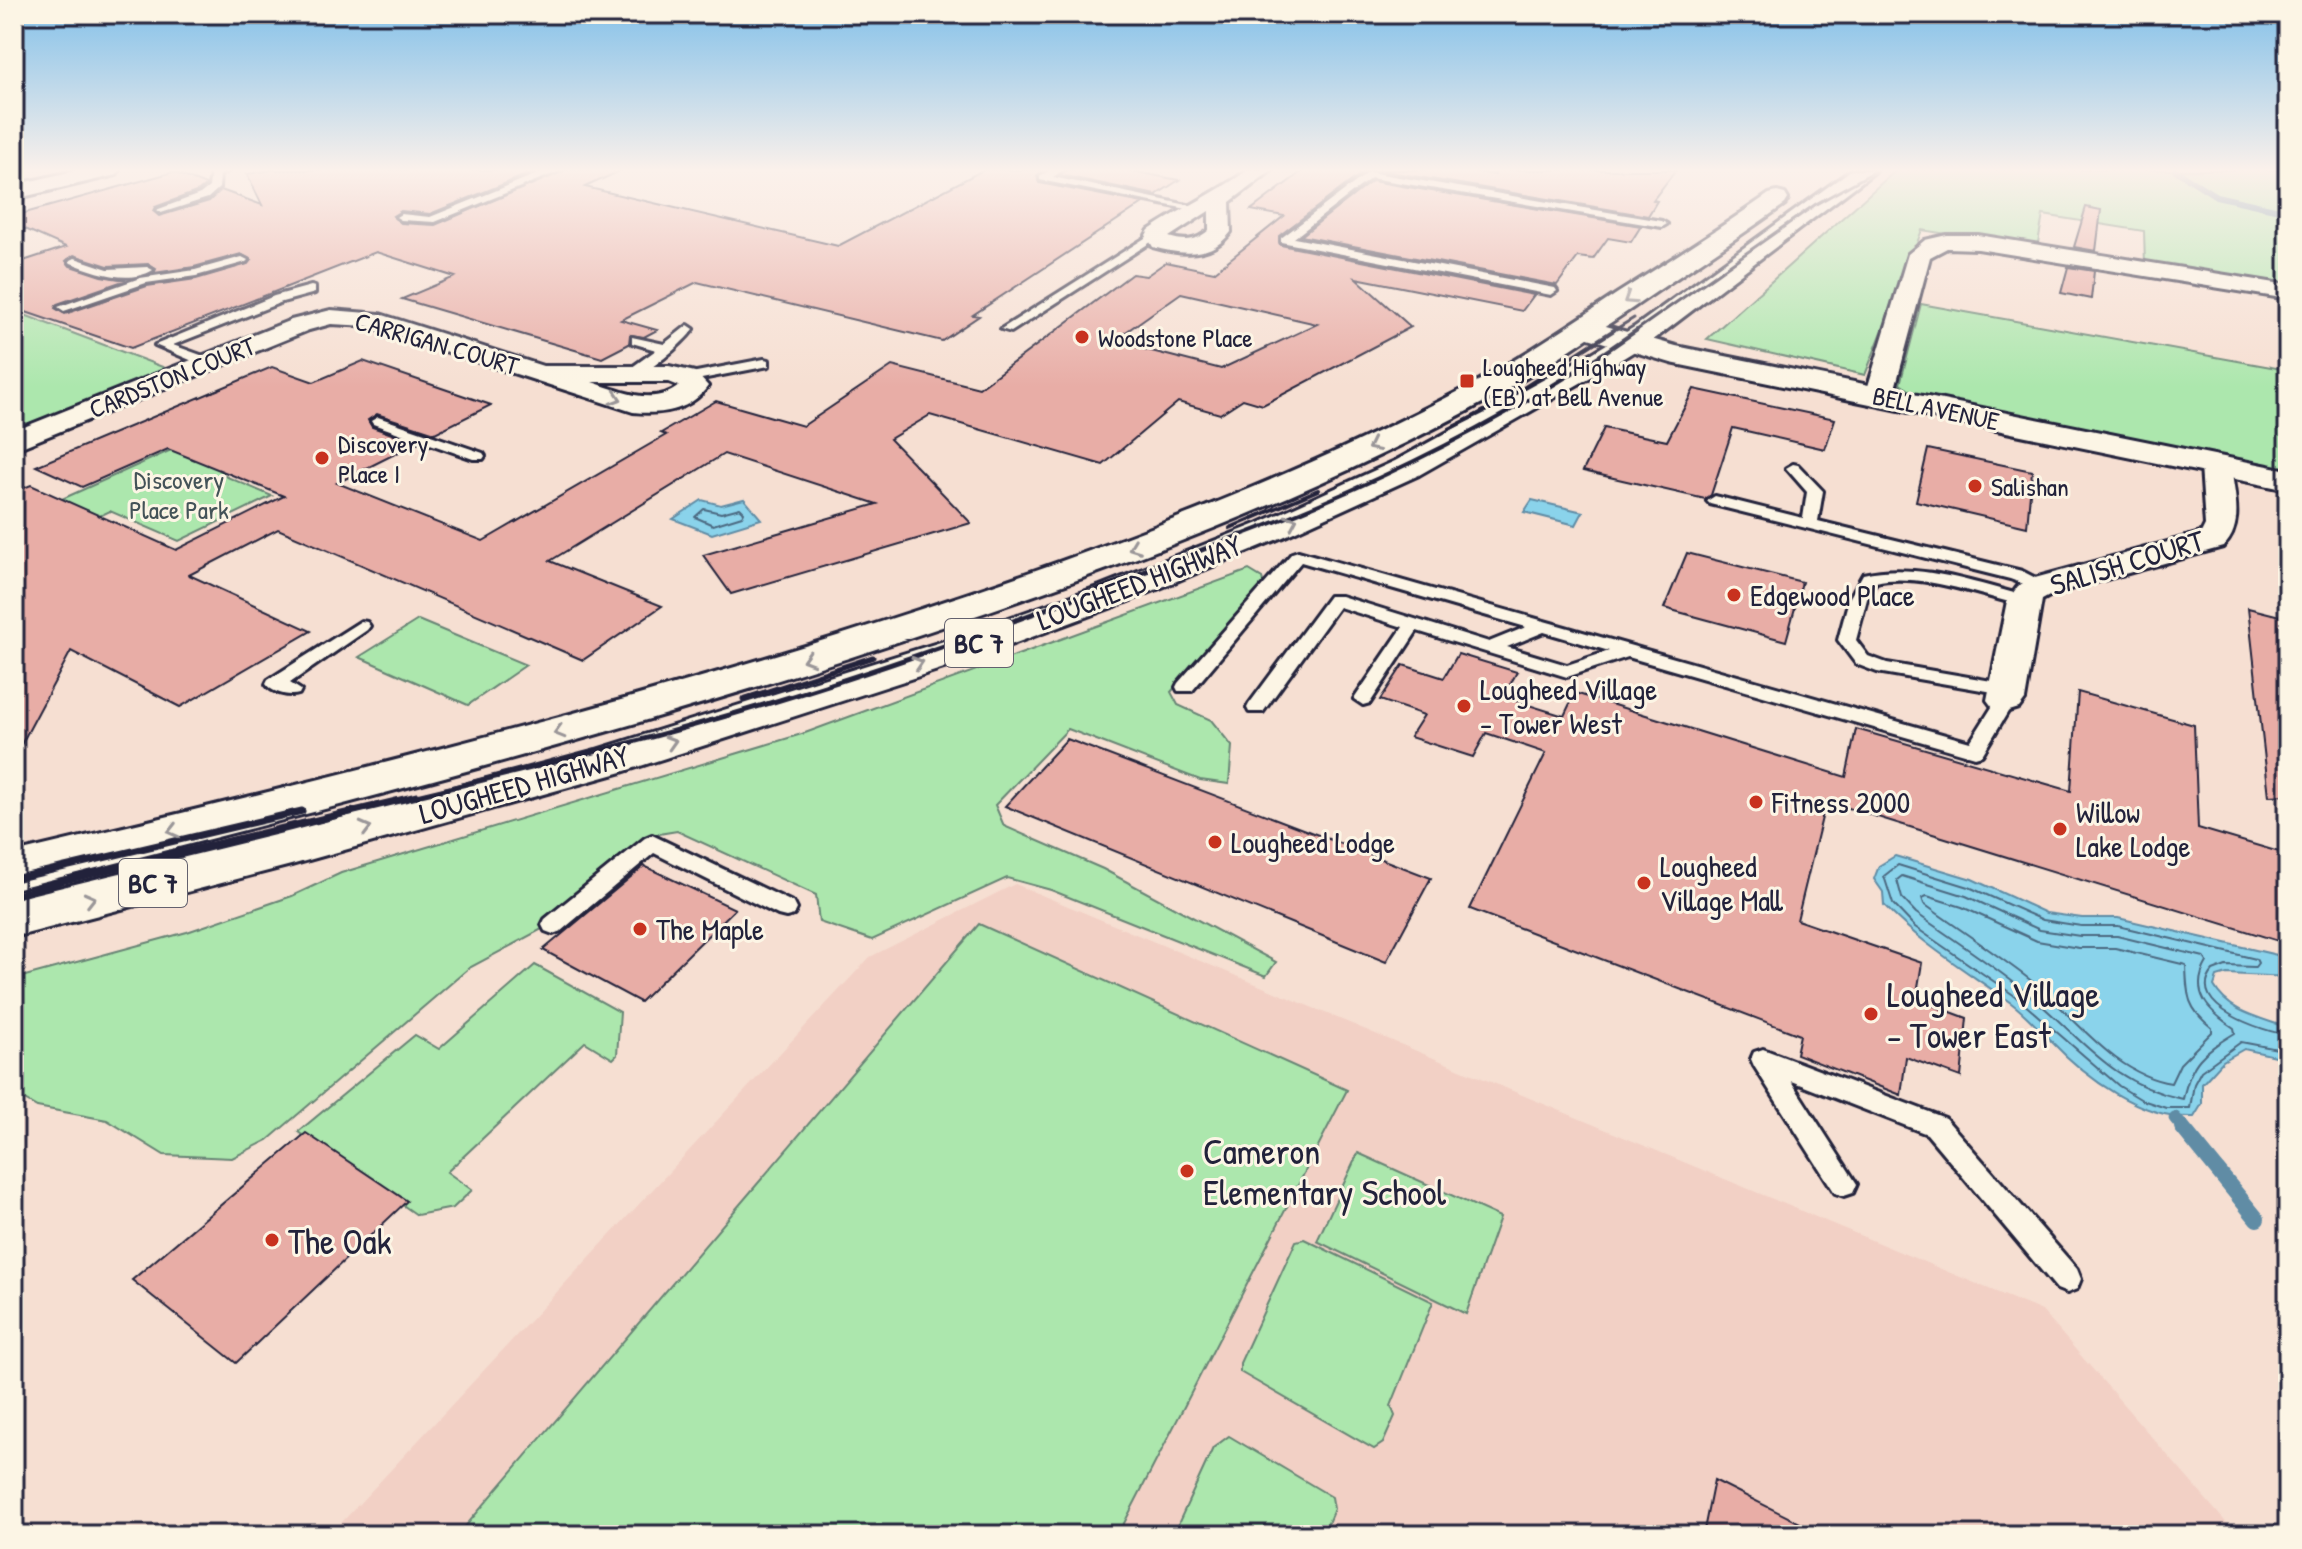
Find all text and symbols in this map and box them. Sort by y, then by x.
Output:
one-way arrow [1623,289,1638,304]
street label: CARRIGAN COURT [351,303,524,383]
place label: Woodstone Place [1098,320,1253,355]
street label: CARDSTON COURT [84,327,261,426]
marker: Woodstone Place [1073,328,1091,346]
place label: Lougheed Highway (EB) at Bell Avenue [1483,349,1664,414]
marker: Lougheed Highway (EB) at Bell Avenue [1458,372,1476,390]
street label: BELL AVENUE [1870,378,2003,439]
one-way arrow [608,389,622,405]
place label: Discovery Place I [338,426,429,491]
one-way arrow [1367,436,1381,452]
marker: Discovery Place I [313,449,331,467]
park label: Discovery Place Park [129,462,229,527]
place label: Salishan [1991,469,2069,504]
marker: Salishan [1966,477,1984,495]
one-way arrow [1284,514,1298,530]
street label: SALISH COURT [2045,519,2210,604]
street label: LOUGHEED HIGHWAY [1031,525,1247,639]
one-way arrow [1127,537,1141,554]
place label: Edgewood Place [1750,575,1915,615]
marker: Edgewood Place [1725,586,1743,604]
road number: BC 7 [945,619,1013,667]
one-way arrow [802,649,816,665]
one-way arrow [911,656,925,672]
place label: Lougheed Village - Tower West [1480,669,1657,743]
marker: Lougheed Village - Tower West [1455,697,1473,715]
one-way arrow [552,723,566,739]
street label: LOUGHEED HIGHWAY [414,735,634,833]
one-way arrow [663,735,677,751]
place label: Fitness 2000 [1771,782,1910,822]
place label: Willow Lake Lodge [2076,792,2191,866]
marker: Fitness 2000 [1747,793,1765,811]
one-way arrow [359,820,373,837]
marker: Willow Lake Lodge [2051,820,2069,838]
one-way arrow [167,822,180,839]
place label: Lougheed Lodge [1231,822,1395,862]
marker: Lougheed Lodge [1206,833,1224,851]
place label: Lougheed Village Mall [1660,846,1784,920]
road number: BC 7 [119,859,187,907]
marker: Lougheed Village Mall [1635,874,1653,892]
one-way arrow [82,892,96,909]
place label: The Maple [656,909,764,949]
marker: The Maple [631,920,649,938]
place label: Lougheed Village - Tower East [1887,969,2100,1059]
marker: Lougheed Village - Tower East [1862,1005,1880,1023]
place label: Cameron Elementary School [1203,1126,1446,1216]
marker: Cameron Elementary School [1178,1162,1196,1180]
place label: The Oak [288,1216,392,1265]
marker: The Oak [263,1231,281,1249]

